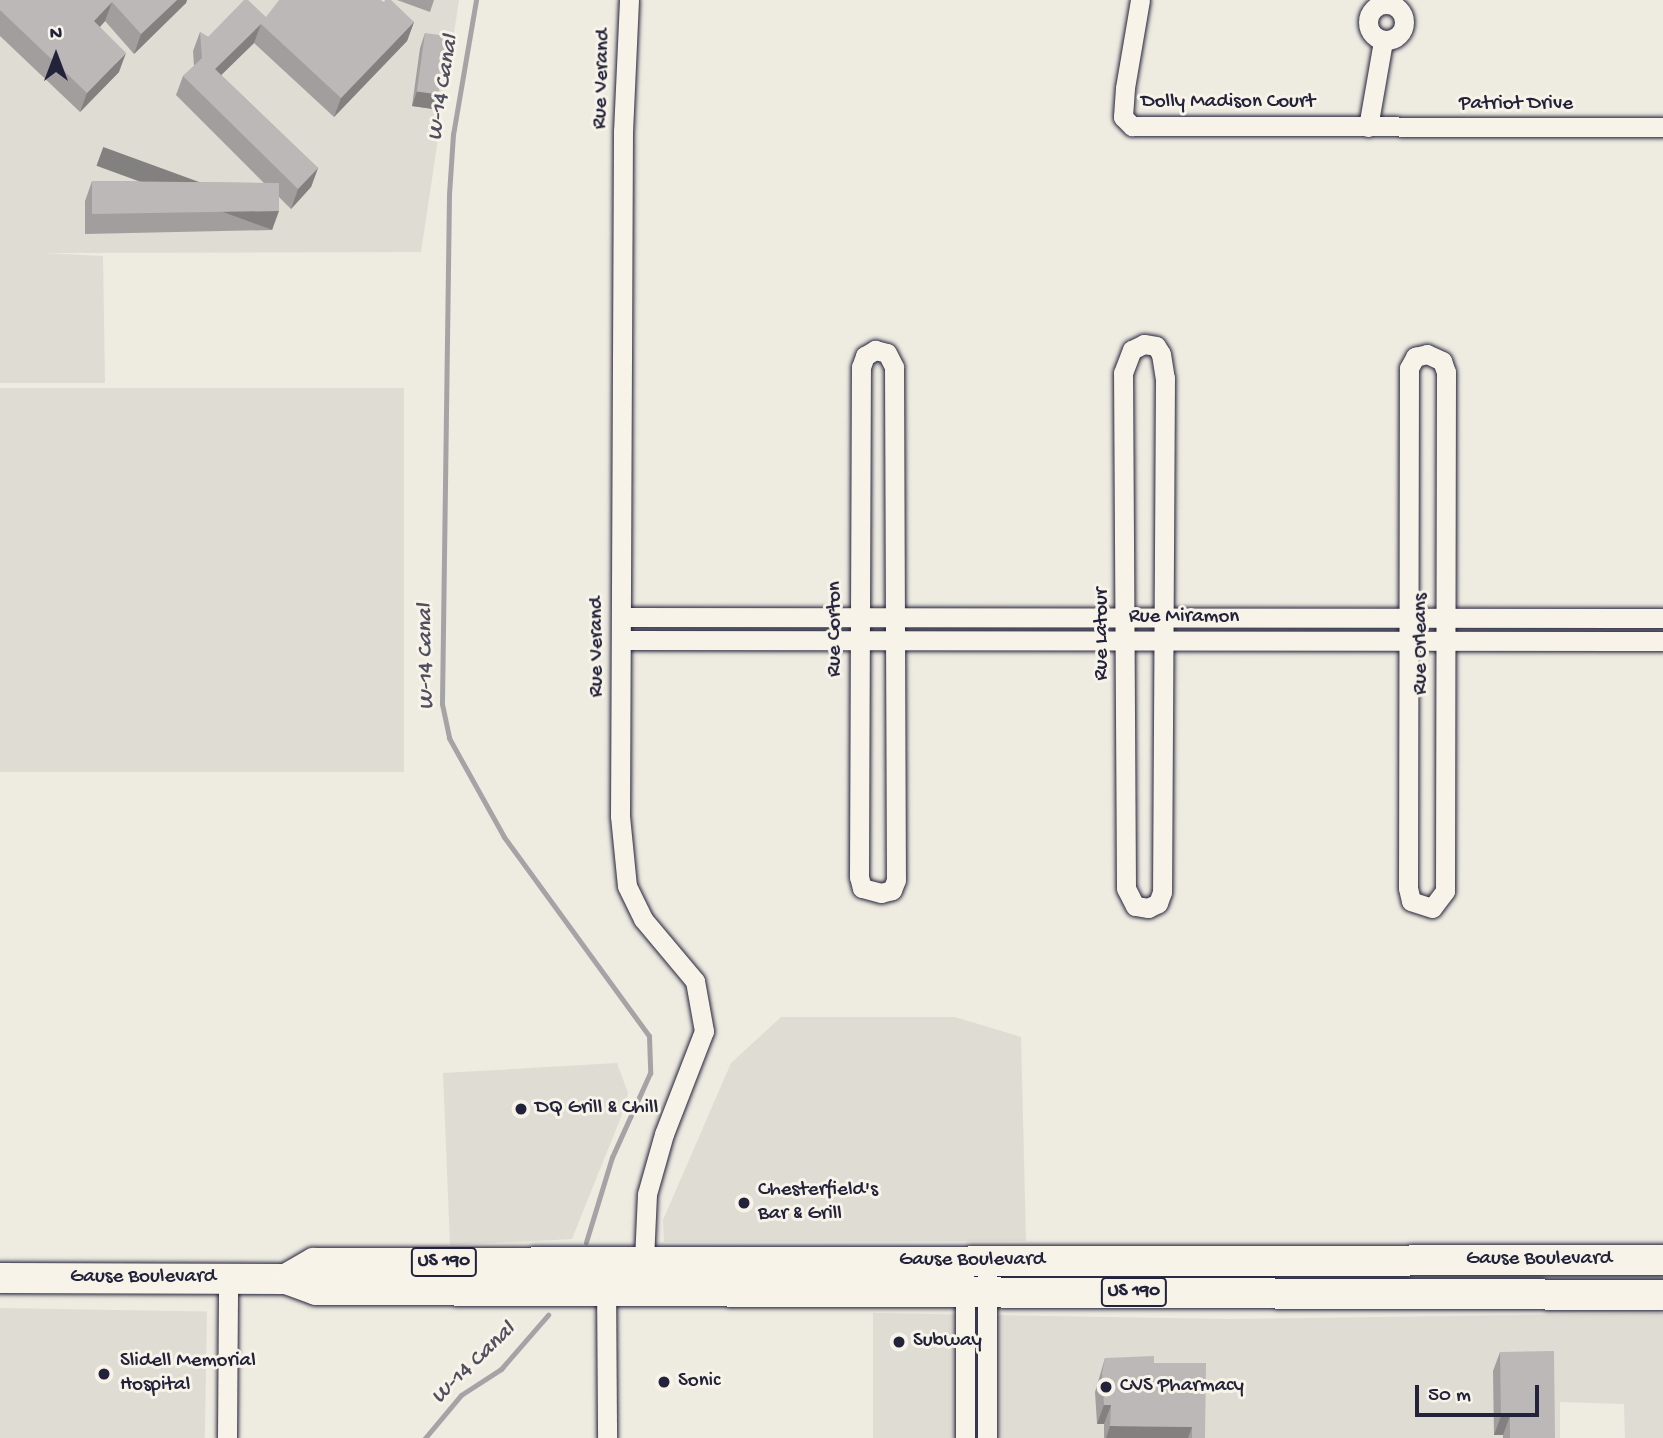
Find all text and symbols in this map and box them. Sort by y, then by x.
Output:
north arrow [21,21,91,91]
text: N [50,23,62,46]
street label: Rue Verand [589,28,617,130]
water label: W-14 Canal [422,33,466,143]
street label: Dolly Madison Court [1141,90,1315,116]
street label: Patriot Drive [1459,92,1573,118]
street label: Rue Corton [823,581,849,677]
street label: Rue Latour [1090,588,1116,680]
street label: Rue Orleans [1409,593,1435,695]
street label: Rue Verand [585,597,611,697]
water label: W-14 Canal [412,604,442,710]
street label: Rue Miramon [1129,605,1239,631]
place label: DQ Grill & Chill [535,1096,658,1122]
marker: DQ Grill & Chill [513,1101,529,1117]
place label: Chesterfield's Bar & Grill [758,1178,878,1228]
marker: Chesterfield's Bar & Grill [736,1195,752,1211]
road number: US 190 [411,1246,477,1278]
street label: Gause Boulevard [1466,1247,1612,1273]
street label: Gause Boulevard [899,1248,1045,1274]
street label: Gause Boulevard [70,1265,216,1291]
road number: US 190 [1101,1276,1167,1308]
water label: W-14 Canal [426,1317,522,1411]
place label: Subway [913,1329,982,1355]
marker: Subway [891,1334,907,1350]
place label: Slidell Memorial Hospital [120,1349,256,1399]
marker: Slidell Memorial Hospital [94,1364,114,1384]
place label: Sonic [678,1369,720,1395]
scale bar [1418,1372,1542,1416]
marker: Sonic [656,1374,672,1390]
place label: CVS Pharmacy [1120,1374,1244,1400]
marker: CVS Pharmacy [1098,1379,1114,1395]
text: 50 m [1428,1384,1471,1409]

